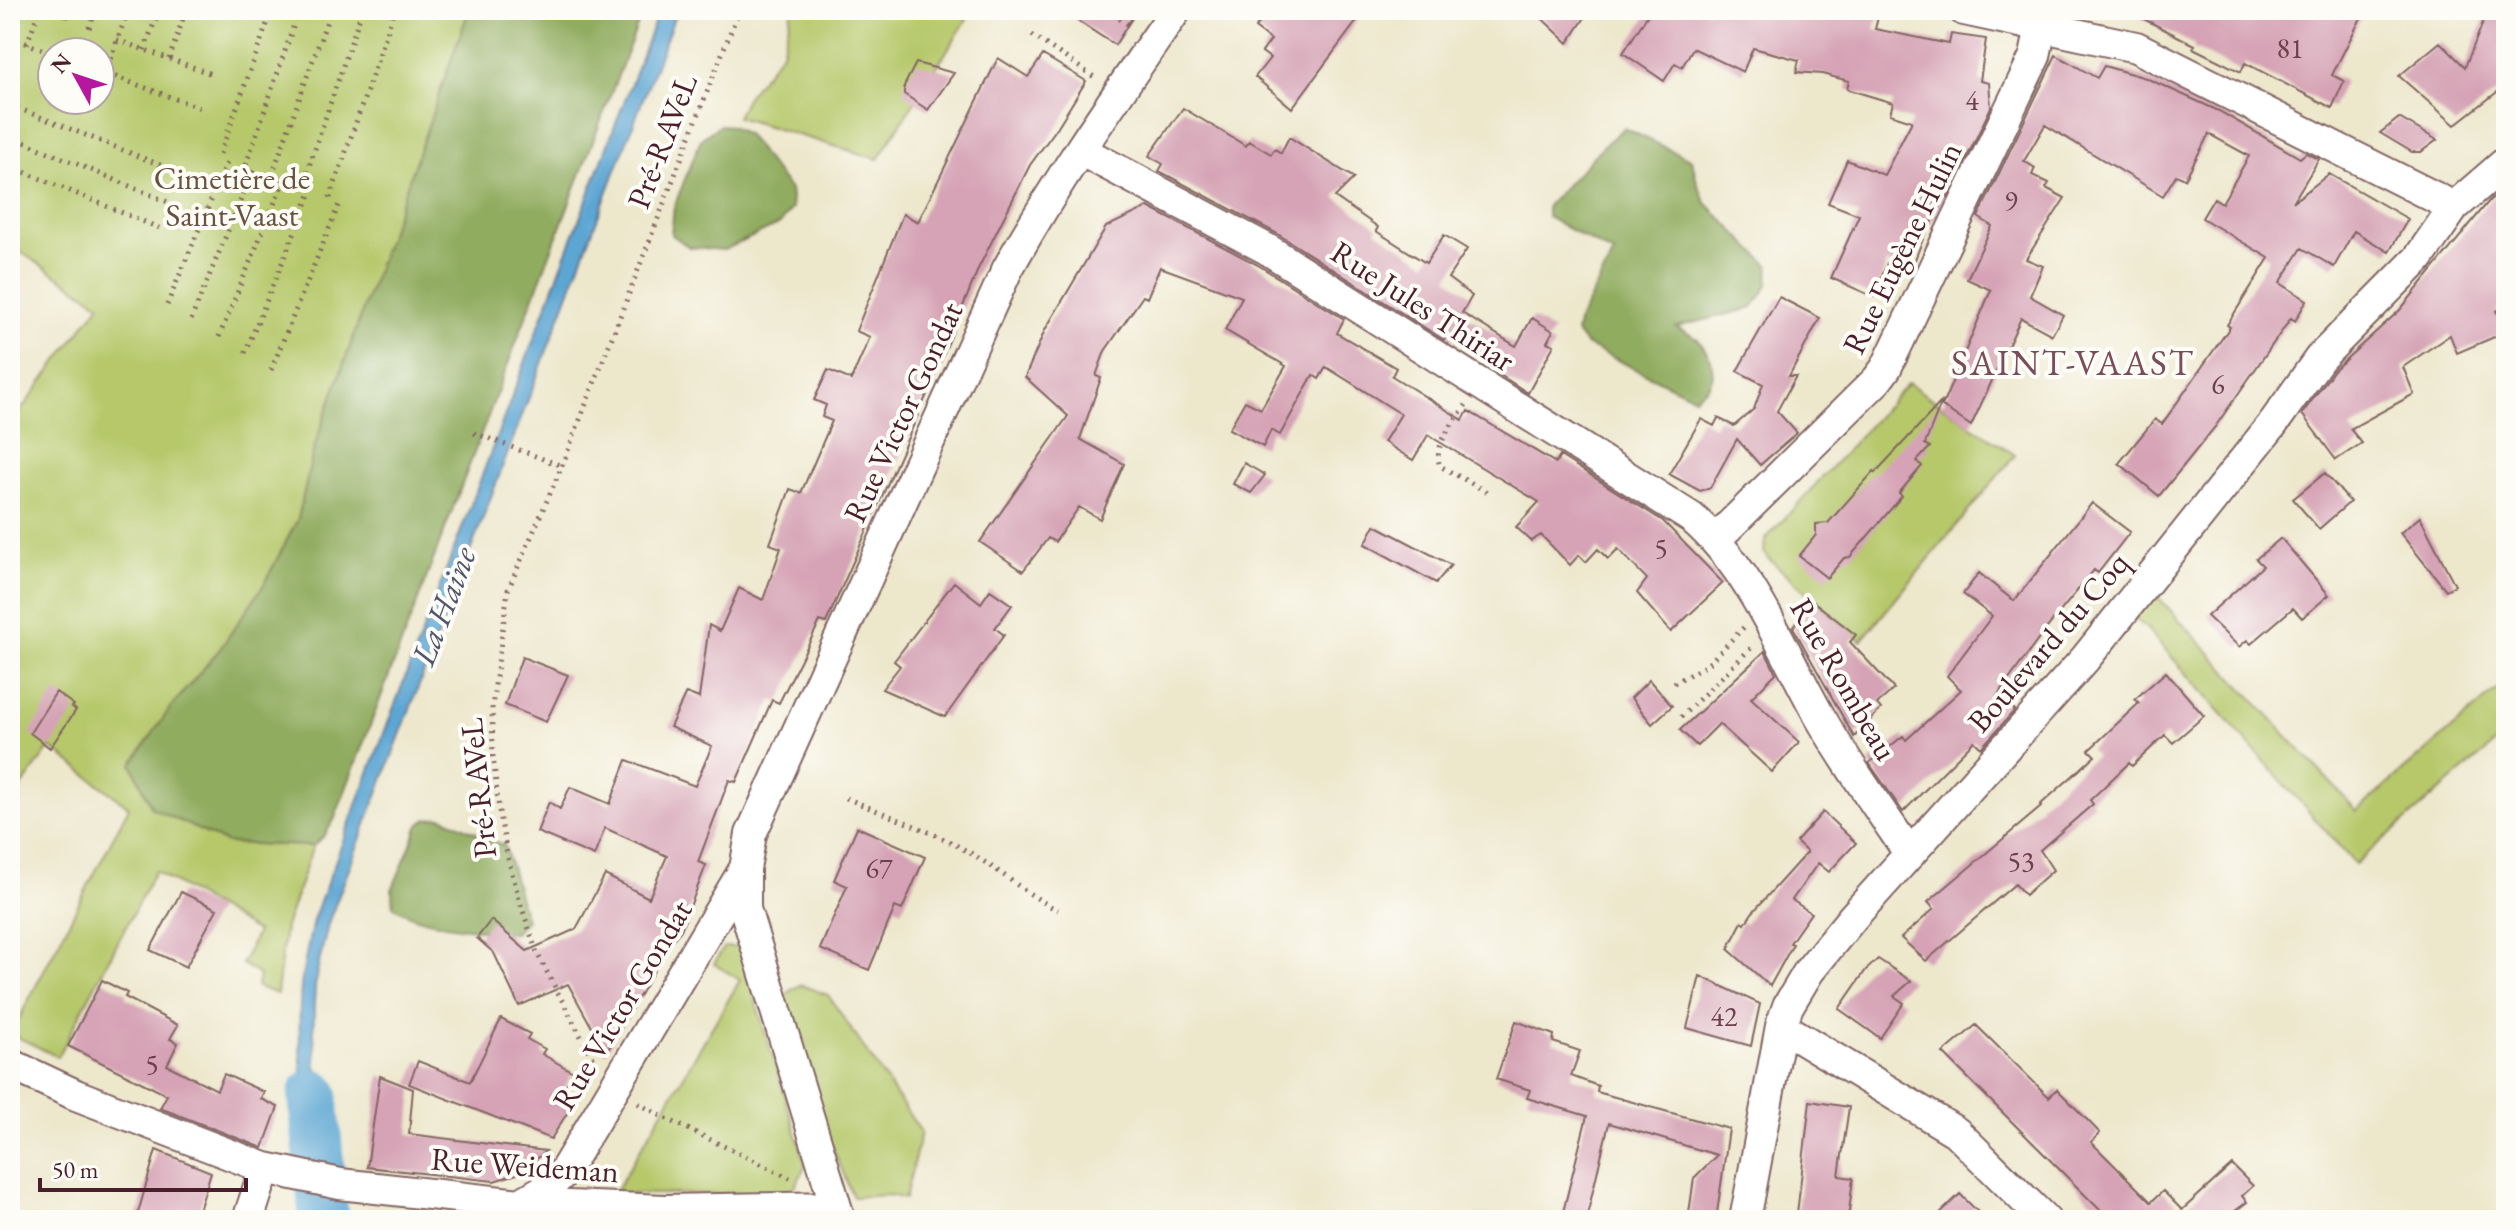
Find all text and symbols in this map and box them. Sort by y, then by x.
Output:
house number: 81 [2277,30,2303,66]
north arrow [36,36,116,116]
text: N [44,47,78,80]
street label: Pré-RAVeL [617,67,707,214]
house number: 4 [1965,82,1979,118]
street label: Rue Eugène Hulin [1833,135,1972,361]
park label: Cimetière de Saint-Vaast [154,157,310,236]
house number: 9 [2004,182,2018,218]
street label: Rue Jules Thiriar [1323,231,1523,381]
street label: Rue Victor Gondat [834,295,972,529]
district label: SAINT-VAAST [1951,339,2195,386]
house number: 6 [2211,366,2225,402]
house number: 5 [1654,530,1668,566]
water label: La Haine [400,540,486,673]
street label: Boulevard du Coq [1958,543,2138,741]
street label: Rue Rombeau [1781,590,1907,768]
street label: Pré-RAVeL [450,715,506,860]
house number: 53 [2008,843,2034,879]
house number: 67 [866,850,893,886]
street label: Rue Victor Gondat [543,892,701,1118]
house number: 42 [1711,998,1738,1034]
house number: 5 [145,1046,159,1082]
street label: Rue Weideman [430,1137,620,1193]
scale bar [40,1142,246,1192]
text: 50 m [52,1154,99,1185]

